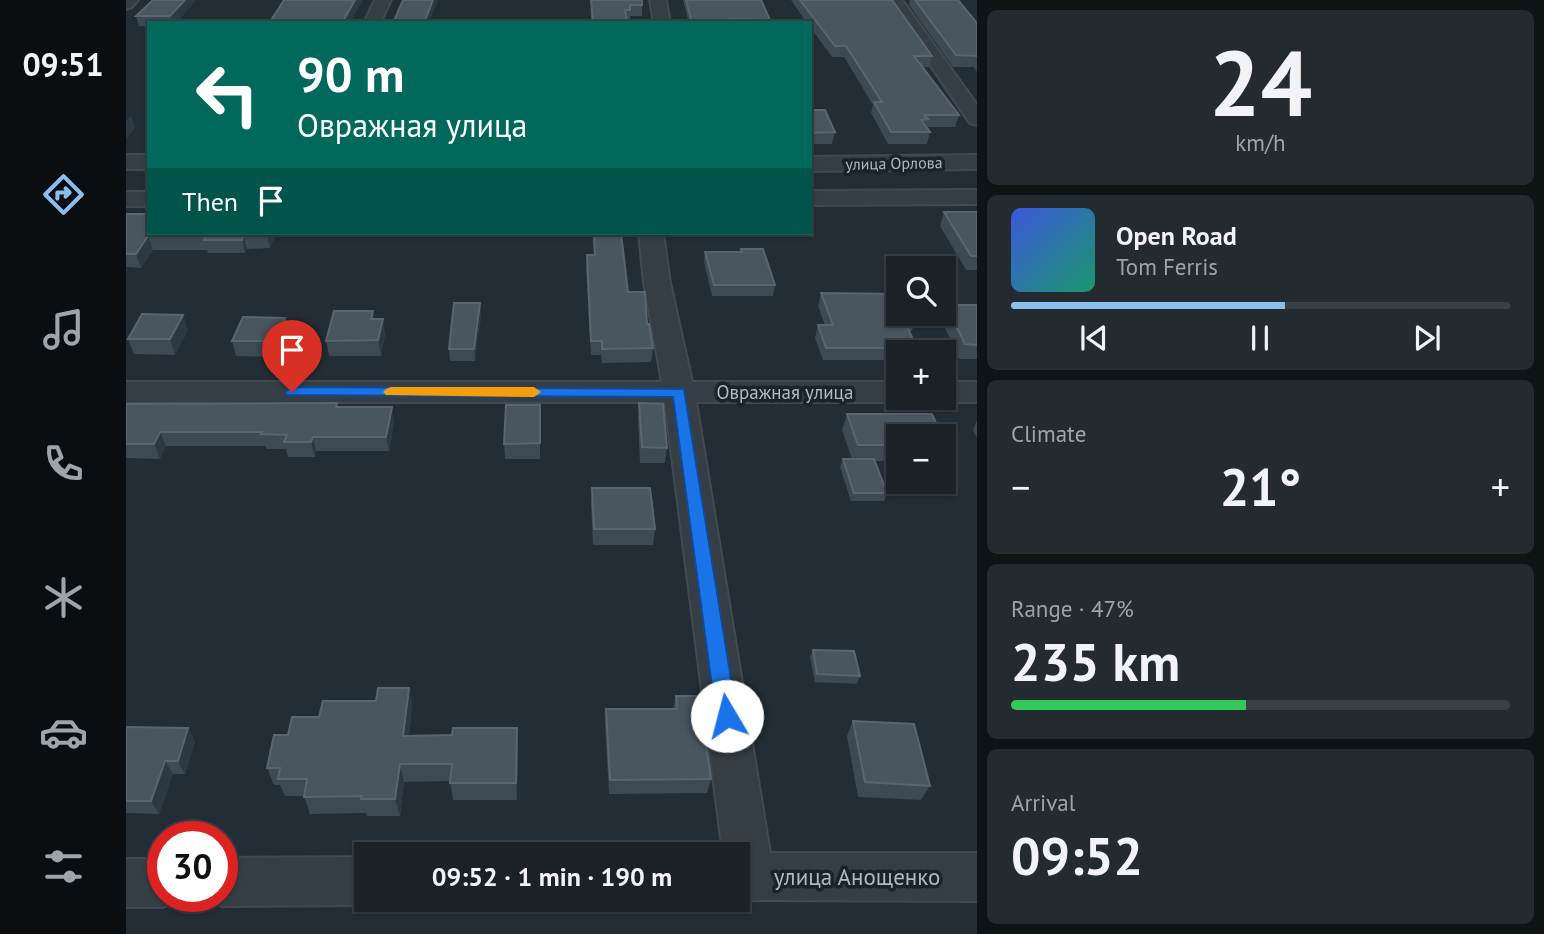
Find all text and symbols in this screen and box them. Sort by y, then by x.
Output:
text: 24 [1209,23,1312,141]
text: 90 m [297,42,404,106]
text: 09:51 [22,43,104,85]
icon: left [182,49,273,140]
text: Овражная улица [297,104,527,146]
text: km/h [1235,128,1286,157]
street label: улица Орлова [845,152,943,174]
icon: directions [39,170,88,219]
icon: arrive [252,182,290,220]
text: Then [182,185,238,218]
text: Open Road [1116,219,1237,252]
text: Tom Ferris [1116,252,1218,281]
map controls [886,256,956,494]
button: search [886,256,956,326]
icon: music [39,305,88,354]
icon: previous [1075,319,1113,357]
icon: pause [1241,319,1279,357]
icon: next [1408,319,1446,357]
pin [262,320,322,392]
icon: arrive [273,331,311,369]
button: + [886,340,956,410]
street label: Овражная улица [717,380,853,404]
text: Climate [1011,419,1086,448]
button: − [886,424,956,494]
icon: phone [39,439,88,488]
text: 21° [1220,453,1301,520]
text: − [1011,462,1030,511]
text: + [1491,462,1510,511]
icon: climate [39,573,88,622]
text: Range · 47% [1011,594,1134,623]
text: 235 km [1011,628,1180,695]
position arrow [690,679,764,753]
icon: car [39,708,88,757]
text: Arrival [1011,788,1075,817]
speed limit sign: 30 [147,821,238,912]
text: 09:52 [1011,822,1143,889]
icon: filters [39,842,88,891]
text: 09:52 · 1 min · 190 m [432,860,672,893]
street label: улица Анощенко [774,862,940,891]

